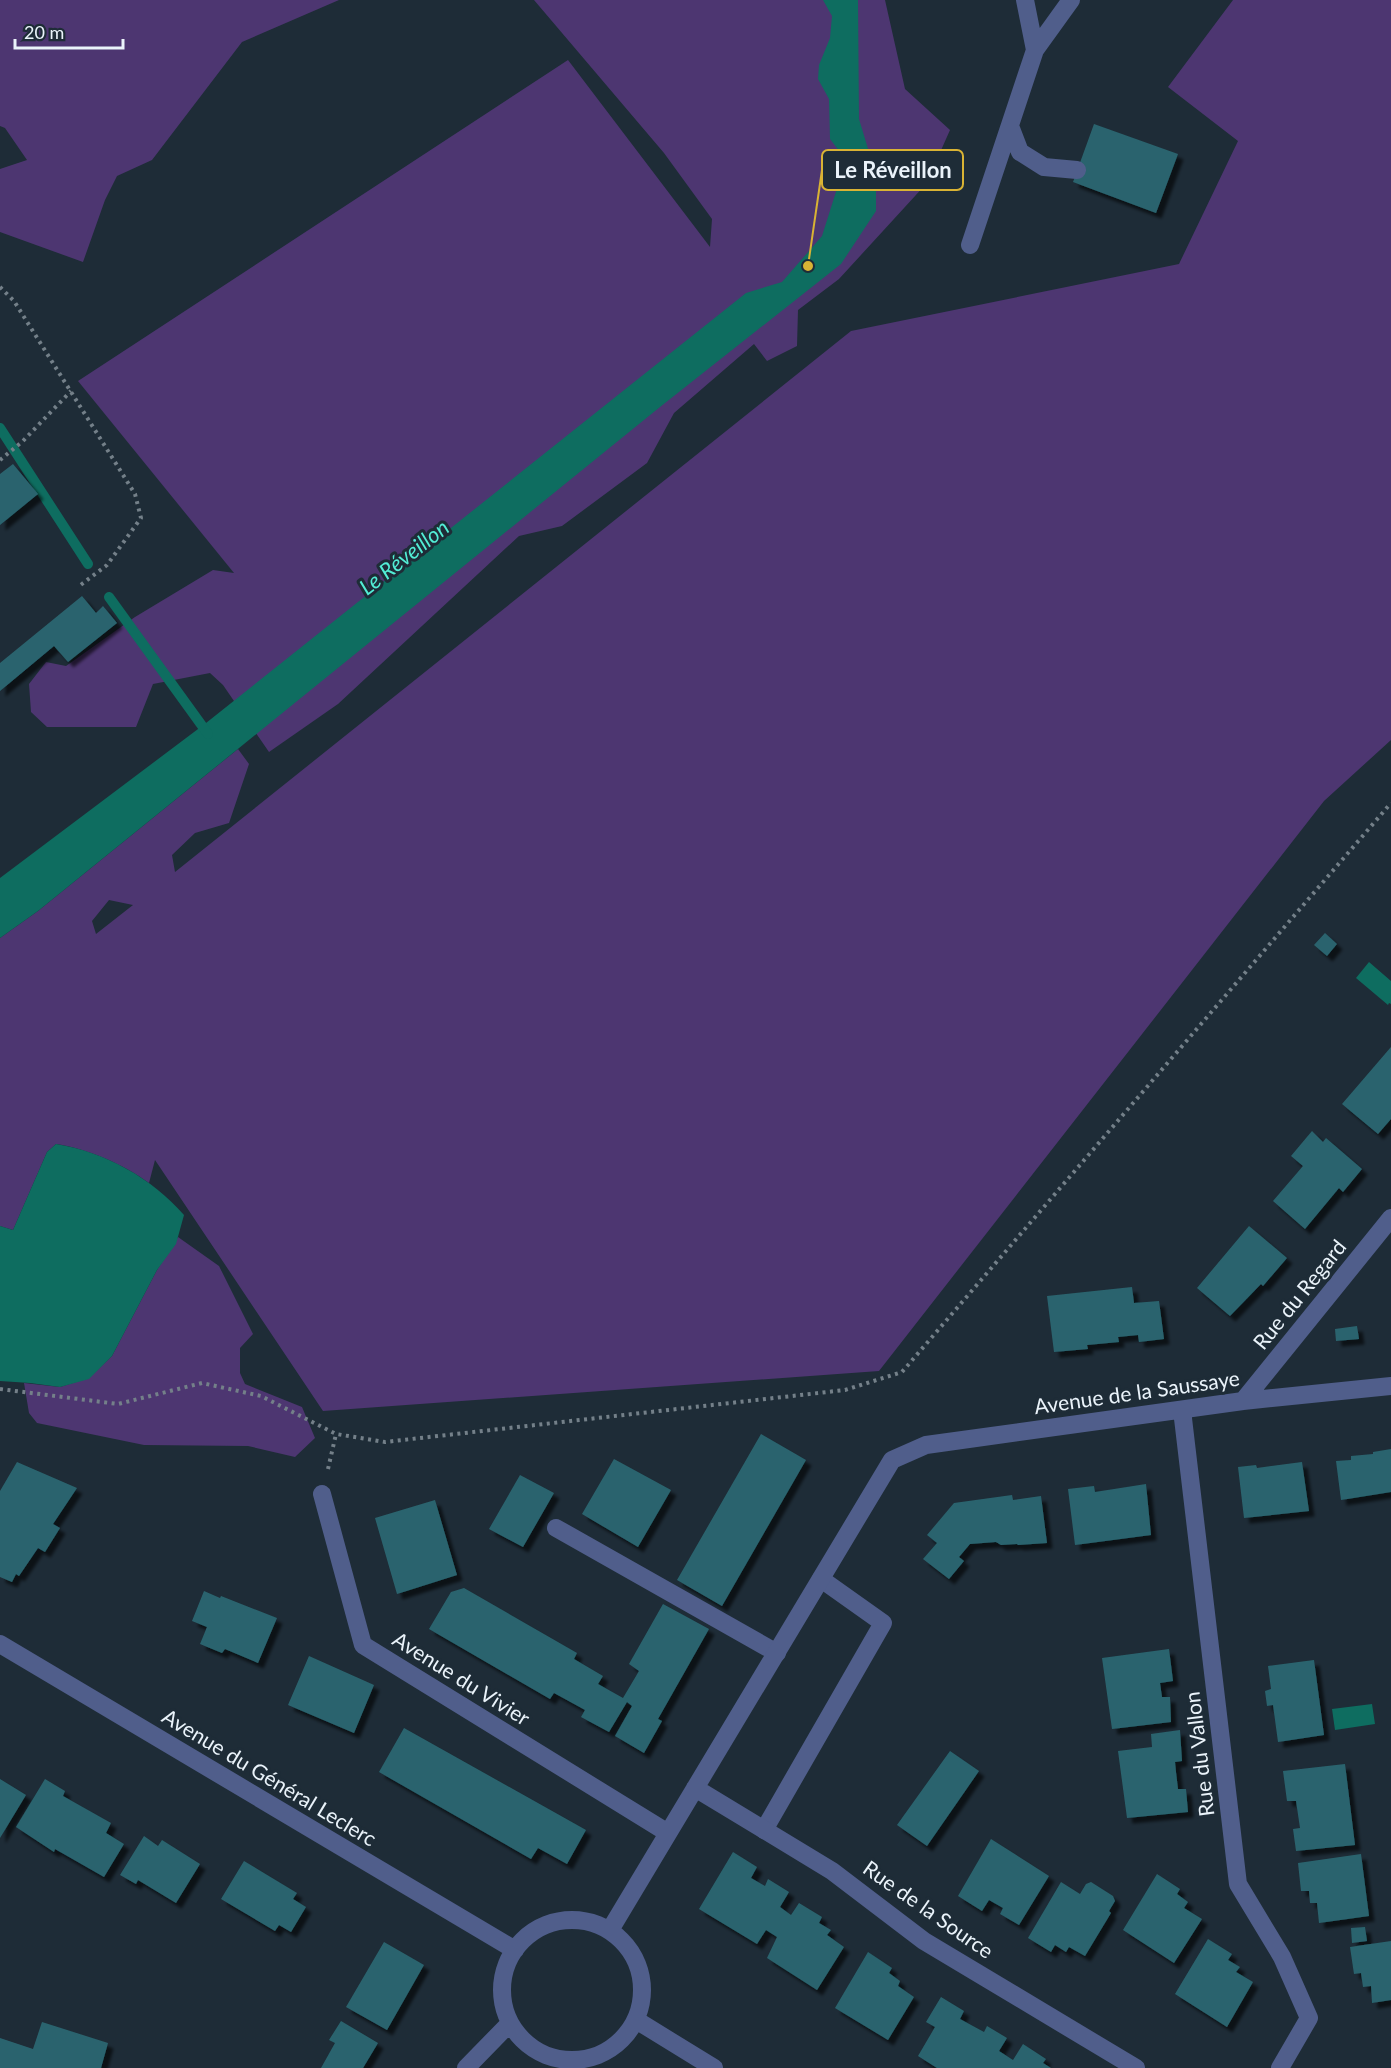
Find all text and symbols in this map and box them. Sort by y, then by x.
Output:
scale bar [15,12,123,50]
text: 20 m [24,21,64,43]
callout: Le Réveillon [822,150,963,190]
text: Le Réveillon [834,156,952,183]
water label: Le Réveillon [353,513,454,600]
street label: Rue du Regard [1247,1234,1351,1354]
street label: Avenue de la Saussaye [1032,1365,1241,1418]
street label: Avenue du Vivier [389,1626,535,1730]
street label: Rue du Vallon [1178,1690,1219,1818]
street label: Avenue du Général Leclerc [158,1703,381,1851]
street label: Rue de la Source [859,1855,999,1963]

